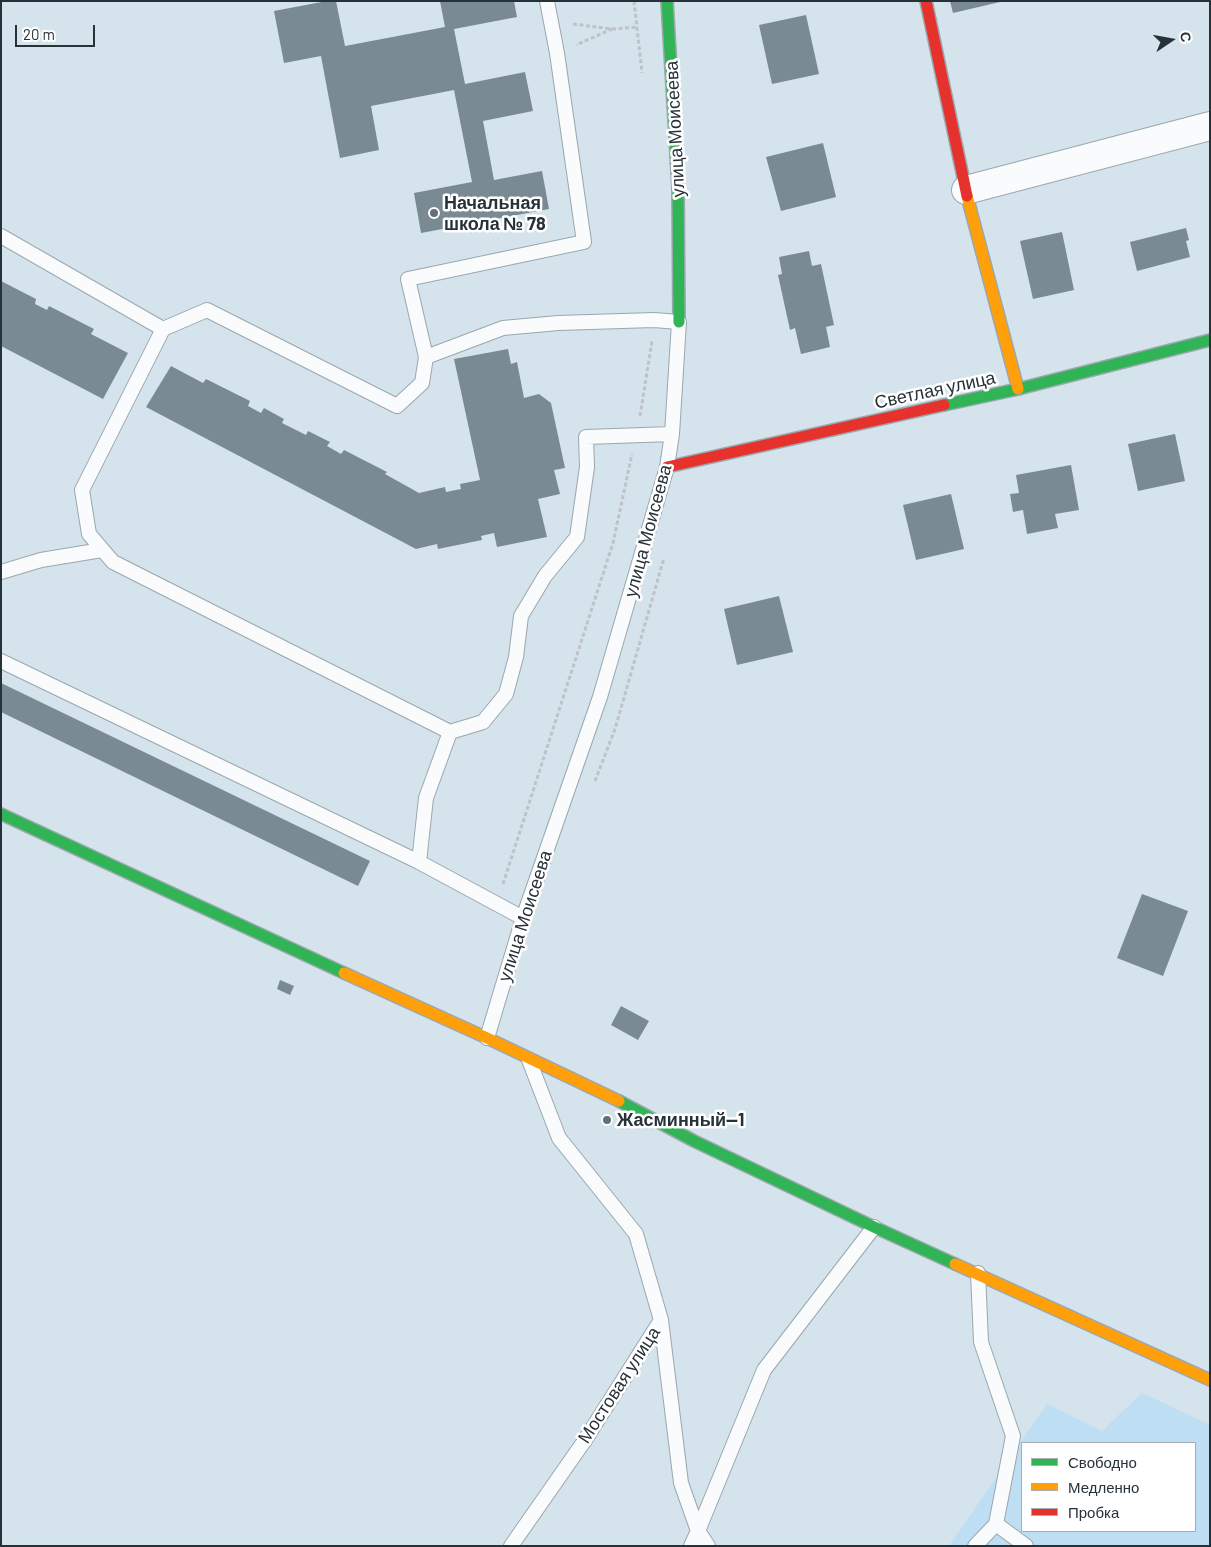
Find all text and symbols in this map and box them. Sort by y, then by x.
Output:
scale bar [18,15,98,47]
north arrow [1146,15,1196,65]
text: 20 m [23,25,55,43]
text: С [1177,30,1196,43]
street label: улица Моисеева [661,60,689,198]
place label: Начальная школа № 78 [444,192,546,234]
marker: Начальная школа № 78 [428,207,440,219]
street label: Светлая улица [873,367,997,413]
street label: улица Моисеева [620,462,676,600]
street label: улица Моисеева [494,848,556,984]
place label: Жасминный—1 [617,1109,744,1131]
marker: Жасминный—1 [601,1114,613,1126]
street label: Мостовая улица [573,1323,665,1447]
legend [1021,1442,1196,1532]
text: Свободно [1068,1453,1137,1471]
text: Медленно [1068,1478,1139,1496]
text: Пробка [1068,1503,1119,1521]

